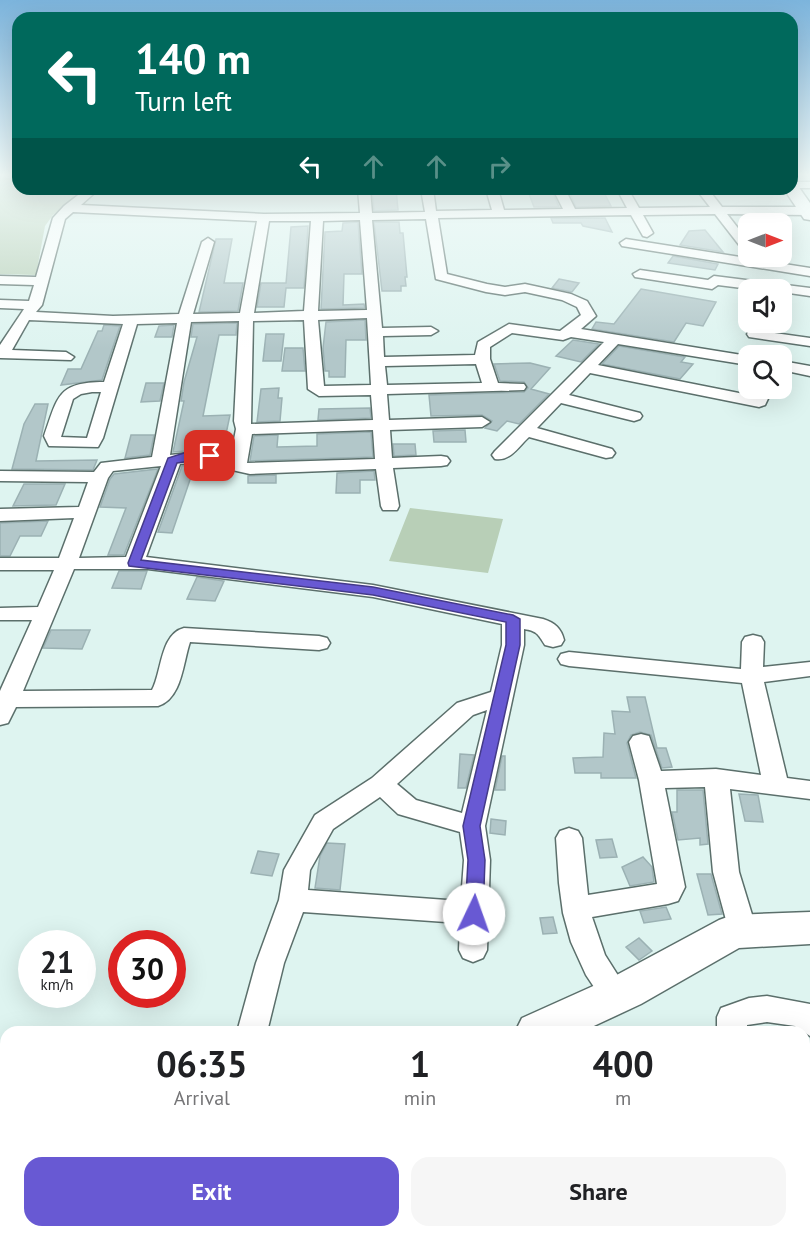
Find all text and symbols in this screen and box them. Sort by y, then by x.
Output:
text: 140 m [135,31,251,86]
icon: left [36,36,114,114]
text: Turn left [135,84,232,118]
icon: left [294,150,327,183]
icon: ahead [357,150,390,183]
icon: ahead [420,150,453,183]
icon: right [483,150,516,183]
north arrow [738,213,792,267]
map controls [738,213,792,399]
button: sound [738,279,792,333]
button: search [738,345,792,399]
pin [184,430,235,481]
icon: arrive [193,439,226,472]
position arrow [442,882,506,946]
speed limit sign: 30 [108,930,186,1008]
text: 21 [40,942,74,981]
text: km/h [41,975,73,994]
text: 06:35 [156,1040,248,1087]
text: 1 [410,1040,430,1087]
text: 400 [593,1040,654,1087]
text: Arrival [174,1085,230,1111]
text: min [404,1085,436,1111]
text: m [615,1085,631,1111]
button: Exit [24,1157,399,1226]
button: Share [411,1157,786,1226]

